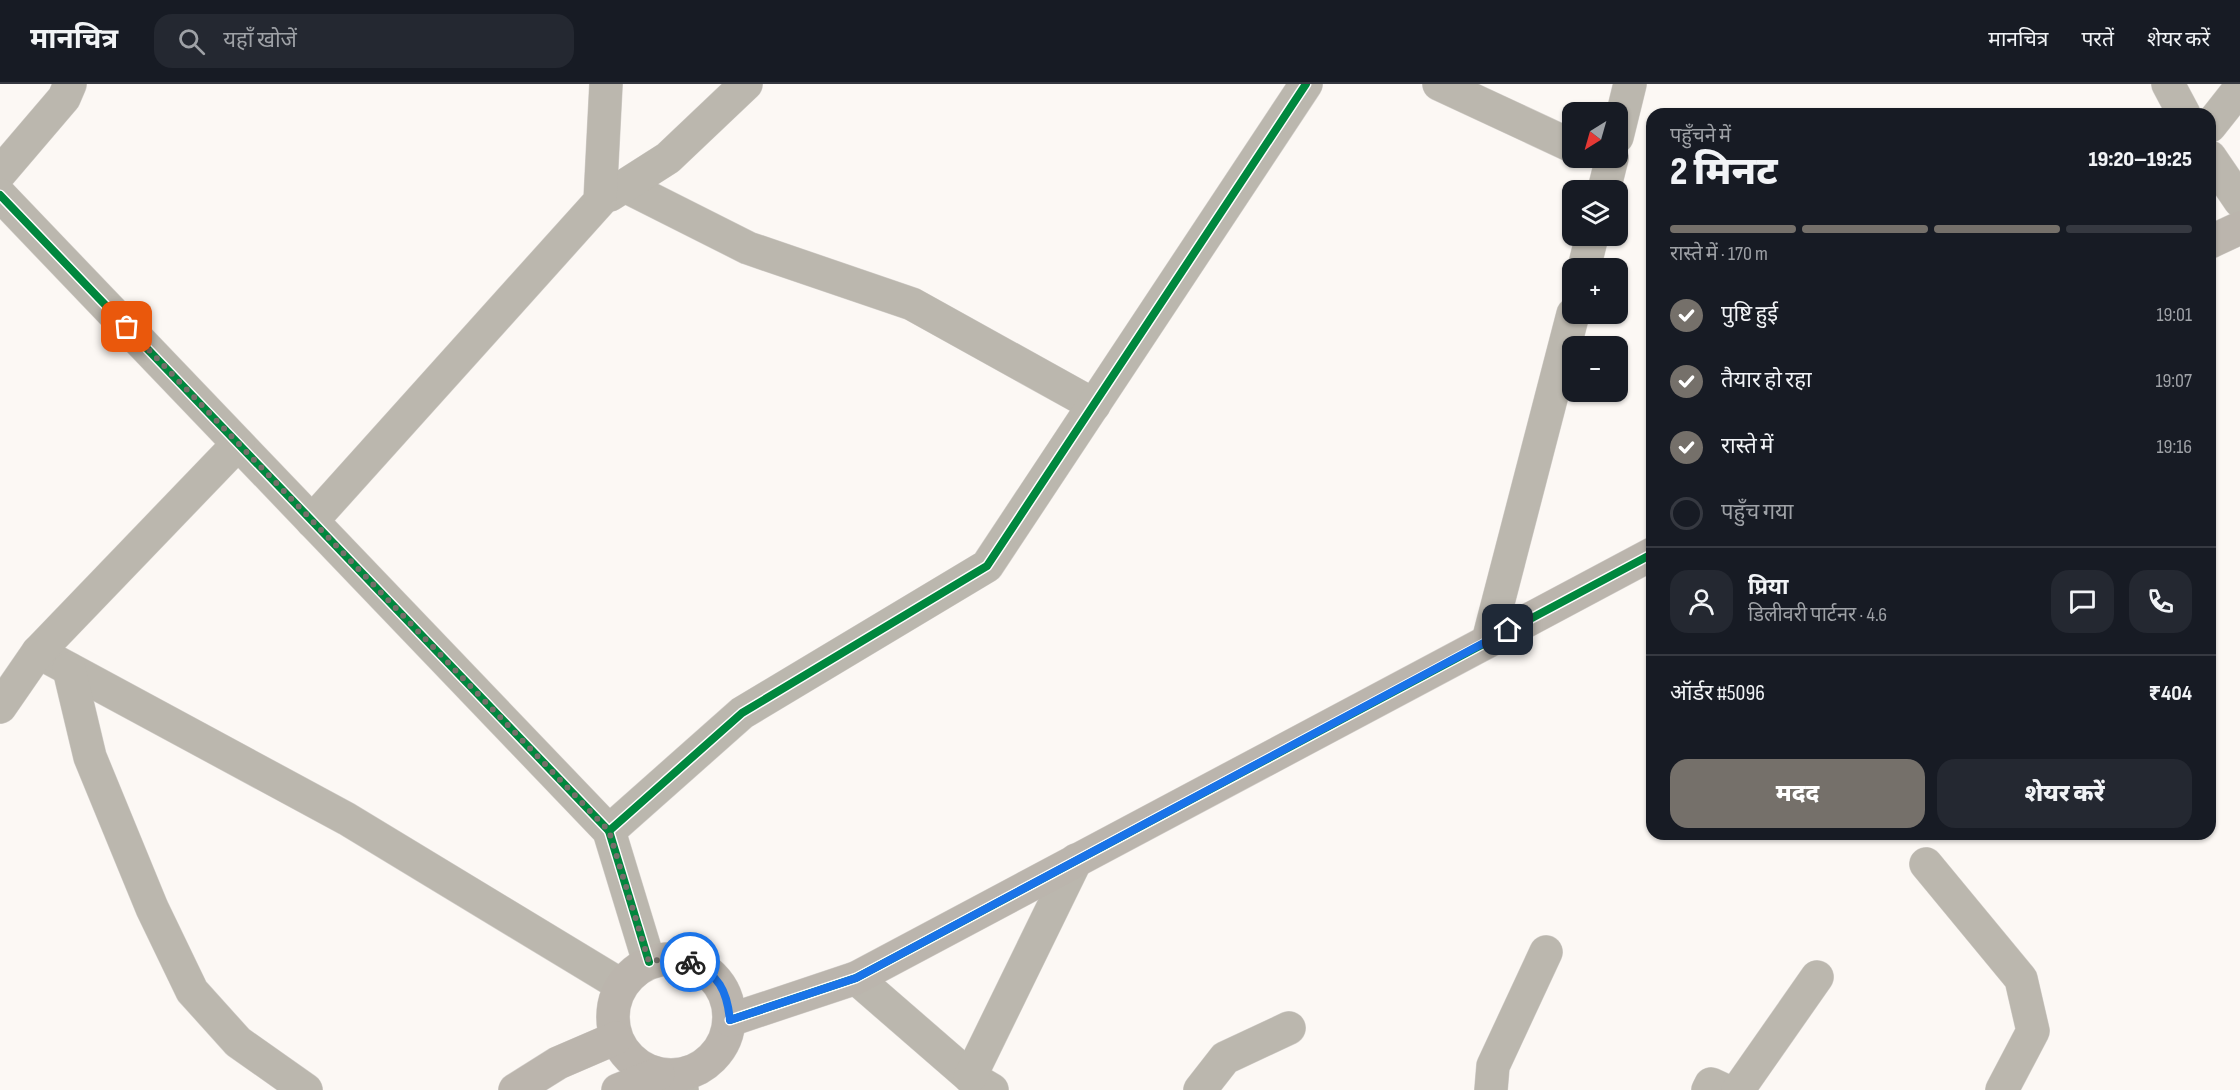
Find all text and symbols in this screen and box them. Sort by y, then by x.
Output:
search box [154,14,574,68]
text: मानचित्र [30,23,118,56]
icon: search [175,25,208,58]
text: यहाँ खोजें [223,27,297,54]
text: मानचित्र [1988,27,2048,52]
text: परतें [2081,27,2114,52]
text: शेयर करें [2147,27,2210,52]
north arrow [1562,102,1628,168]
map controls [1562,102,1628,402]
text: पहुँचने में [1670,124,1731,148]
text: 19:20–19:25 [2088,146,2192,173]
text: 2 मिनट [1670,149,1777,196]
button: layers [1562,180,1628,246]
text: रास्ते में · 170 m [1670,242,1768,266]
button: + [1562,258,1628,324]
icon: check [1670,299,1703,332]
pin [101,301,152,352]
text: पुष्टि हुई [1721,301,1778,328]
text: 19:01 [2156,303,2192,327]
icon: bag [110,310,143,343]
button: − [1562,336,1628,402]
icon: check [1670,365,1703,398]
text: तैयार हो रहा [1721,367,1812,394]
text: 19:07 [2156,369,2192,393]
icon: check [1670,431,1703,464]
text: रास्ते में [1721,433,1773,460]
text: 19:16 [2157,435,2192,459]
text: पहुँच गया [1721,499,1794,526]
button: person [1670,570,1733,633]
button: chat [2051,570,2114,633]
button: phone [2129,570,2192,633]
text: प्रिया [1748,574,1788,601]
text: डिलीवरी पार्टनर · 4.6 [1748,603,1887,627]
pin [1482,604,1533,655]
icon: home [1491,613,1524,646]
text: ऑर्डर #5096 [1670,680,1765,707]
text: ₹404 [2149,680,2192,707]
button: मदद [1670,759,1925,828]
button: शेयर करें [1937,759,2192,828]
courier [660,932,720,992]
icon: bike [674,946,707,979]

